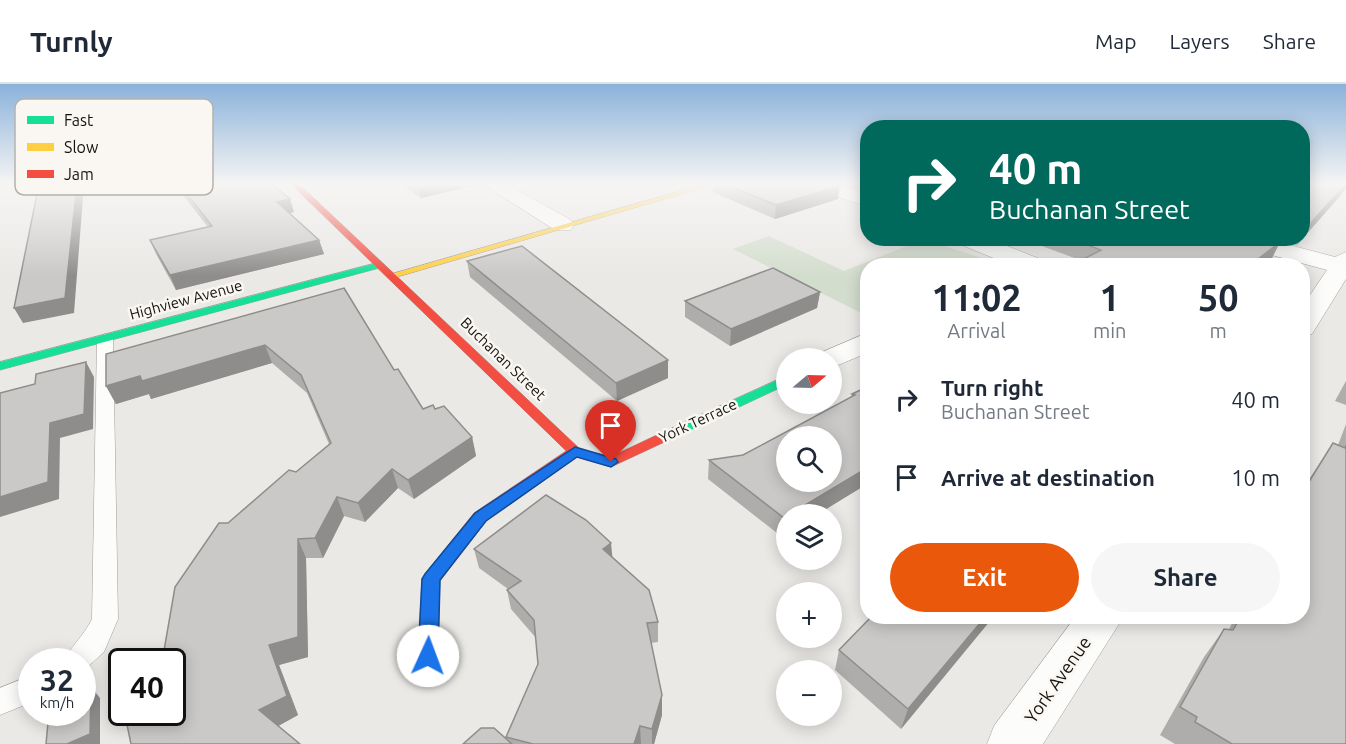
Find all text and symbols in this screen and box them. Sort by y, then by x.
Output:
text: Turnly [30,26,113,57]
text: Map [1095,29,1136,53]
text: Layers [1169,29,1230,53]
text: Share [1263,29,1316,53]
legend [15,99,213,195]
text: Fast [64,111,94,129]
text: Slow [64,138,99,156]
icon: right [890,144,968,222]
text: 40 m [989,145,1083,192]
text: Jam [64,165,94,183]
text: Buchanan Street [989,194,1190,224]
street label: Highview Avenue [128,276,244,323]
text: 11:02 [931,277,1022,318]
text: 1 [1100,277,1120,318]
text: 50 [1198,277,1239,318]
street label: Buchanan Street [457,314,549,404]
text: Arrival [947,319,1006,342]
text: min [1093,319,1127,342]
text: m [1210,319,1227,342]
north arrow [776,348,842,414]
map controls [776,348,842,726]
text: Turn right [941,375,1043,400]
icon: right [890,383,923,416]
text: 40 m [1231,387,1280,412]
street label: York Terrace [656,395,739,446]
pin [585,400,636,462]
text: Buchanan Street [941,400,1090,423]
icon: arrive [594,409,627,442]
button: search [776,426,842,492]
icon: arrive [890,461,923,494]
text: Arrive at destination [941,465,1155,490]
text: 10 m [1231,465,1280,490]
button: layers [776,504,842,570]
button: Exit [890,543,1079,612]
button: Share [1091,543,1280,612]
button: + [776,582,842,648]
position arrow [396,624,460,688]
street label: York Avenue [1020,632,1094,726]
speed limit sign: 40 [108,648,186,726]
button: − [776,660,842,726]
text: 32 [40,663,74,697]
text: km/h [40,694,74,711]

